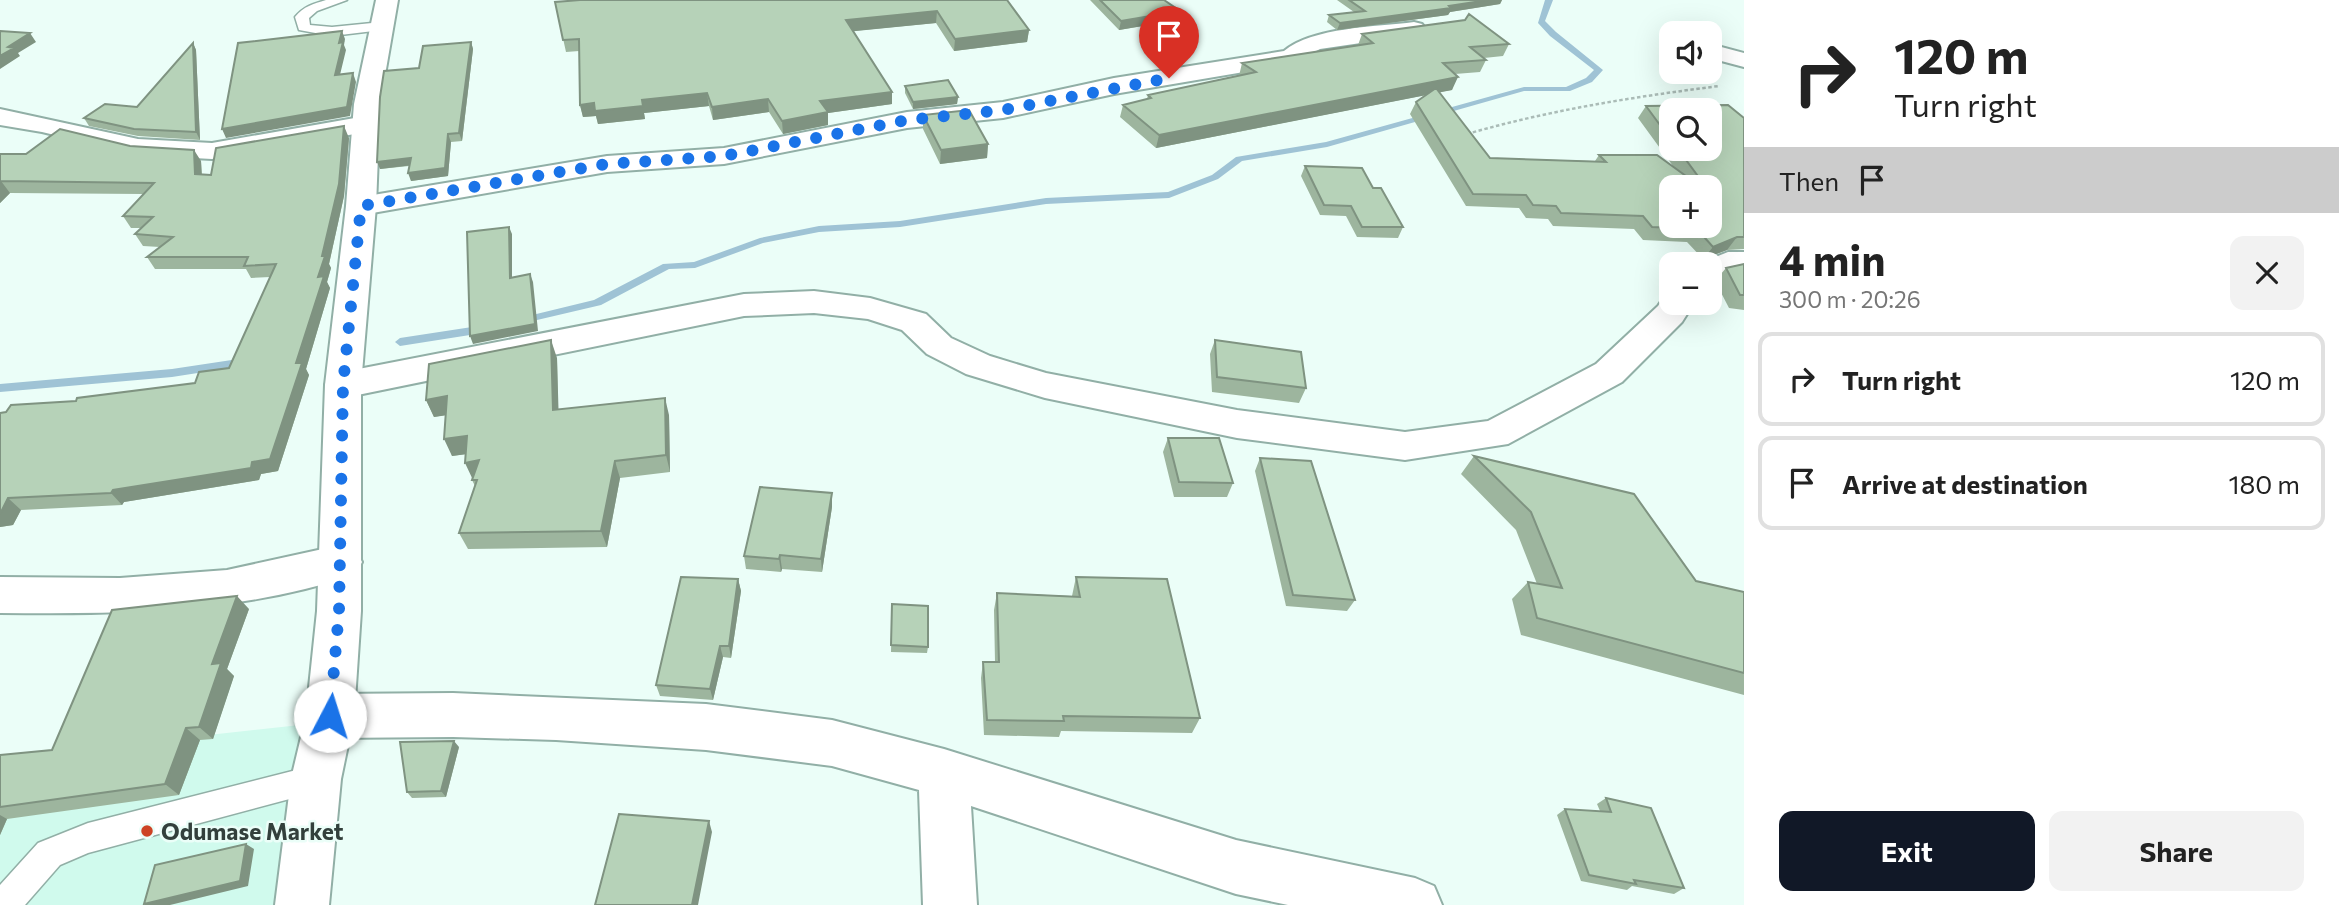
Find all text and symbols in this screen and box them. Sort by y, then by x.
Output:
pin [1139,6,1199,78]
icon: arrive [1150,17,1188,55]
map controls [1659,21,1722,315]
button: sound [1659,21,1722,84]
text: 120 m [1894,24,2028,84]
icon: right [1779,28,1870,119]
text: Turn right [1894,84,2037,124]
button: search [1659,98,1722,161]
icon: arrive [1853,161,1891,199]
text: Then [1779,165,1839,196]
button: + [1659,175,1722,238]
text: 4 min [1779,233,1885,285]
button: close [2230,236,2304,310]
button: − [1659,252,1722,315]
text: 300 m · 20:26 [1779,285,1921,313]
icon: right [1783,360,1821,398]
text: Turn right [1842,364,1961,395]
text: 120 m [2230,364,2300,395]
icon: arrive [1783,464,1821,502]
text: Arrive at destination [1842,468,2088,499]
text: 180 m [2228,468,2300,499]
position arrow [293,679,367,753]
button: Exit [1779,811,2035,891]
button: Share [2049,811,2304,891]
place label: Odumase Market [161,817,344,845]
marker: Odumase Market [139,823,155,839]

